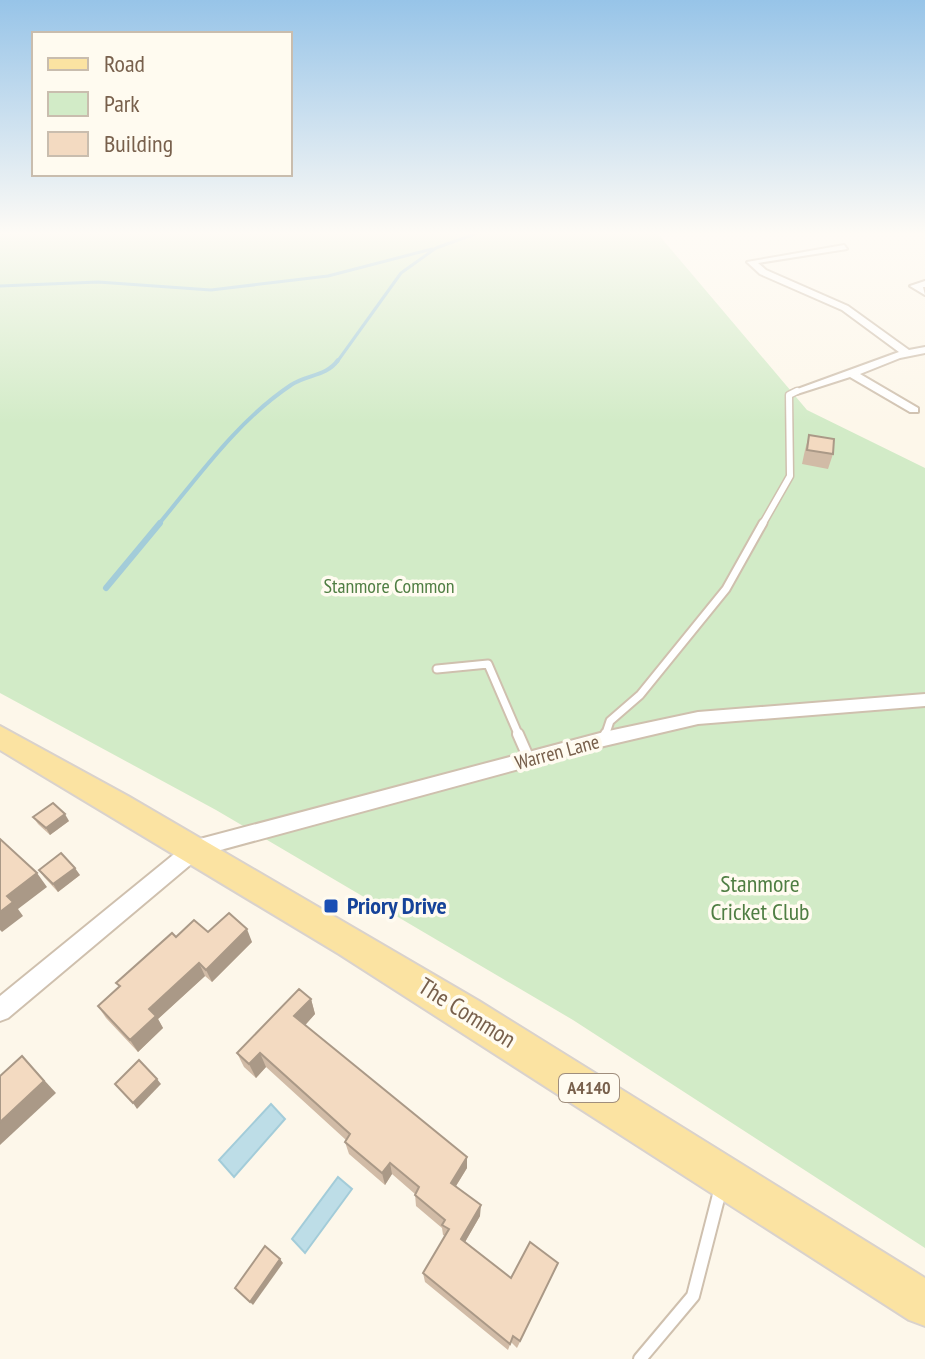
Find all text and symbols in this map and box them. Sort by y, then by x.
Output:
legend [32,32,292,176]
text: Road [104,48,145,79]
text: Park [104,88,140,119]
text: Building [104,128,173,159]
park label: Stanmore Common [323,573,455,599]
street label: Warren Lane [512,728,602,776]
park label: Stanmore Cricket Club [710,868,810,927]
place label: Priory Drive [347,890,447,921]
marker: Priory Drive [322,897,340,915]
street label: The Common [413,971,522,1055]
road number: A4140 [559,1074,619,1102]

